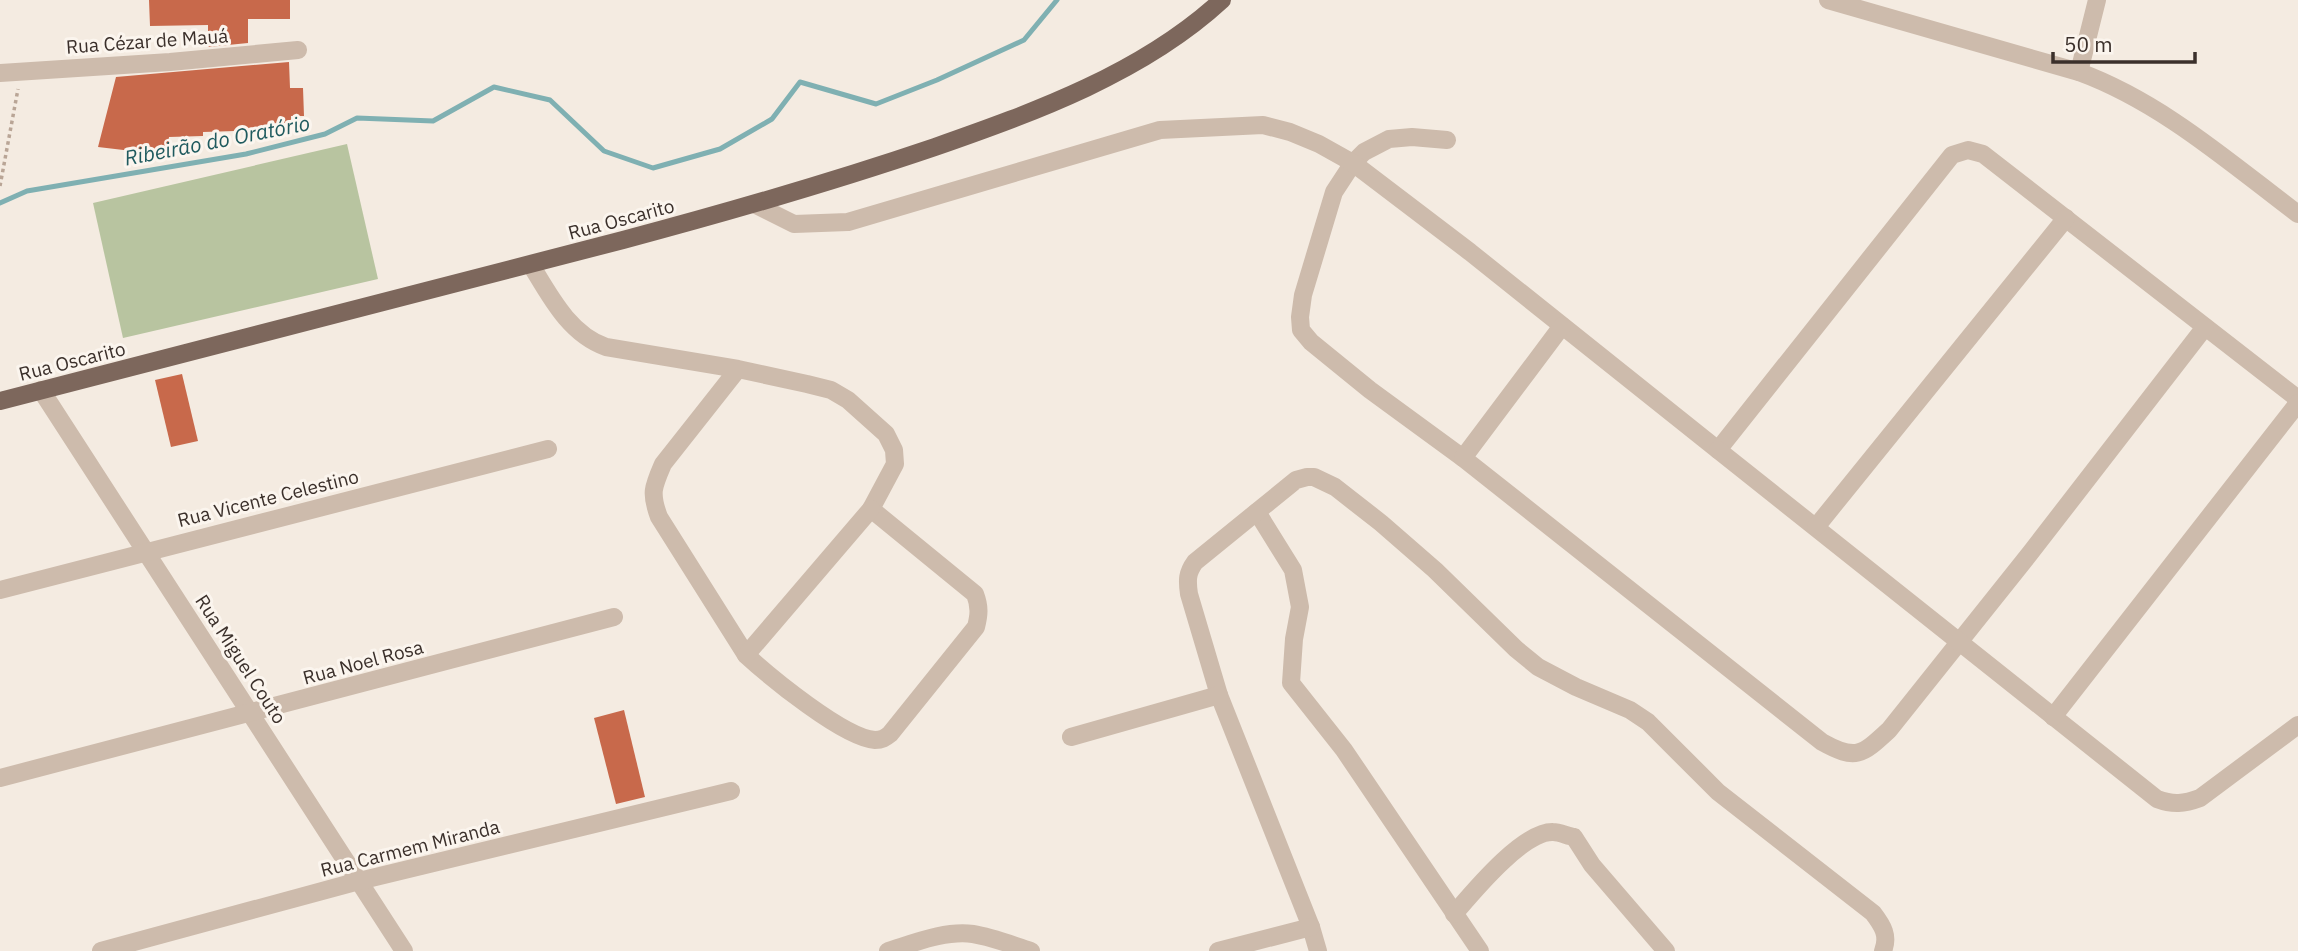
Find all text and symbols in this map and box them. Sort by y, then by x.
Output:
scale bar [2053,21,2195,65]
street label: Rua Cézar de Mauá [65,23,229,59]
text: 50 m [2064,30,2113,58]
water label: Ribeirão do Oratório [122,108,312,172]
street label: Rua Oscarito [565,193,677,245]
street label: Rua Oscarito [16,336,128,386]
street label: Rua Vicente Celestino [175,464,361,532]
street label: Rua Miguel Couto [190,590,292,728]
street label: Rua Noel Rosa [300,634,426,690]
street label: Rua Carmem Miranda [318,814,502,882]

